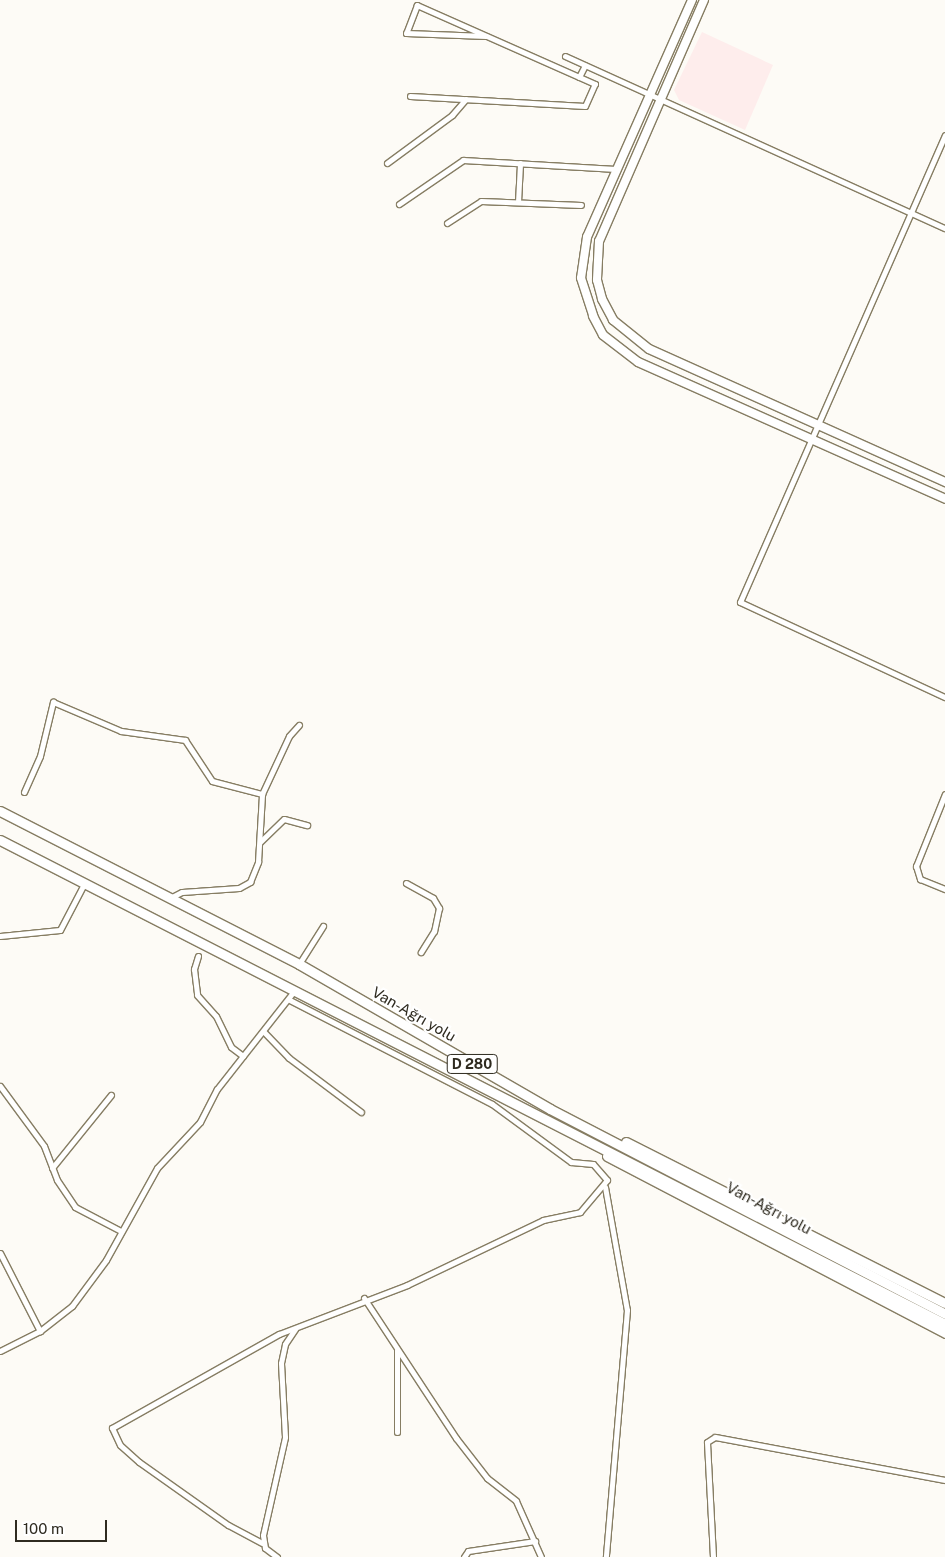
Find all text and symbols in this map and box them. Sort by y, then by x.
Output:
street label: Van-Ağrı yolu [369,983,459,1045]
road number: D 280 [446,1052,498,1076]
street label: Van-Ağrı yolu [723,1178,815,1238]
scale bar [18,1510,110,1542]
text: 100 m [23,1520,64,1537]

